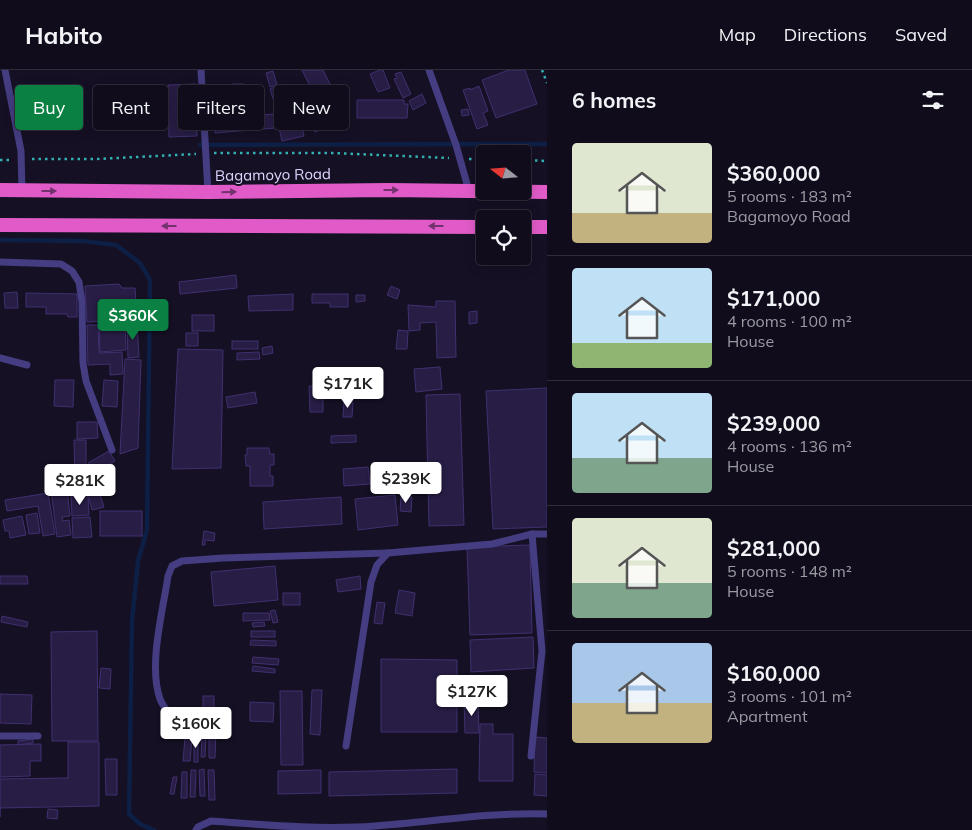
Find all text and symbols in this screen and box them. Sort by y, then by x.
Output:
text: Habito [25,20,103,50]
text: Map [719,23,756,46]
text: Directions [784,23,867,46]
text: Saved [895,23,947,46]
chip: Buy [15,85,83,130]
chip: Rent [93,85,168,130]
chip: Filters [178,85,264,130]
chip: New [274,85,349,130]
icon: filters [919,86,947,114]
text: 6 homes [572,87,656,113]
north arrow [476,145,531,200]
map controls [476,145,531,265]
text: $360,000 [727,160,820,186]
icon: home [612,163,672,223]
street label: Bagamoyo Road [215,164,331,185]
one-way arrow [383,186,399,194]
text: 5 rooms · 183 m² [727,186,852,206]
one-way arrow [41,187,57,195]
one-way arrow [221,188,237,196]
text: Bagamoyo Road [727,206,851,226]
button: locate [476,210,531,265]
one-way arrow [161,222,177,230]
one-way arrow [428,222,444,230]
text: $171,000 [727,285,820,311]
icon: home [612,288,672,348]
pin: $360K [98,298,168,341]
text: $360K [108,305,158,325]
text: 4 rooms · 100 m² [727,311,852,331]
text: House [727,331,774,351]
pin: $171K [313,366,383,409]
text: $171K [323,373,373,393]
text: $239,000 [727,410,820,436]
icon: home [612,413,672,473]
text: 4 rooms · 136 m² [727,436,852,456]
text: House [727,456,774,476]
pin: $239K [371,462,441,504]
pin: $281K [45,464,115,506]
text: $239K [381,468,431,488]
text: $281K [55,470,105,490]
text: $281,000 [727,535,820,561]
icon: home [612,538,672,598]
text: 5 rooms · 148 m² [727,561,852,581]
text: House [727,581,774,601]
text: $160,000 [727,660,820,686]
icon: home [612,663,672,723]
pin: $127K [437,674,507,717]
text: $127K [447,681,497,701]
text: 3 rooms · 101 m² [727,686,852,706]
pin: $160K [161,706,231,749]
text: Apartment [727,706,808,726]
text: $160K [171,713,221,733]

